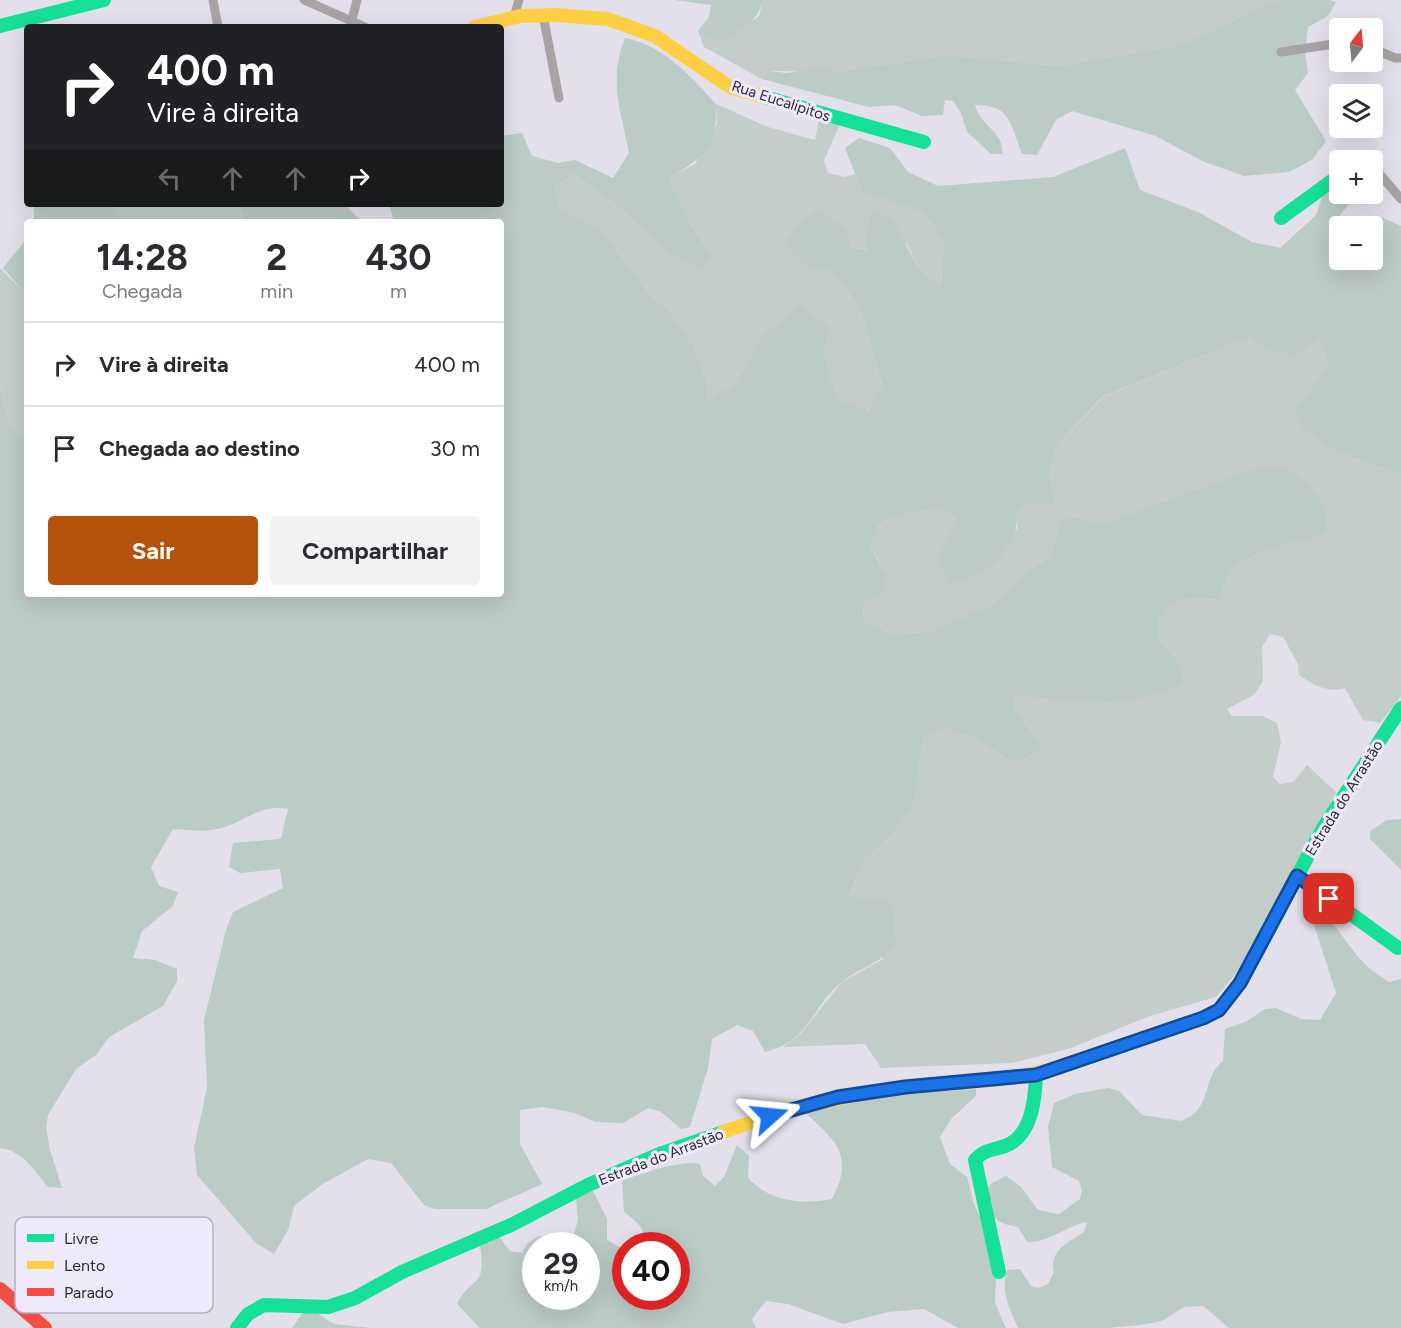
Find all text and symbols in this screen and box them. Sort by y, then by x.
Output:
north arrow [1329,18,1383,72]
map controls [1329,18,1383,270]
text: 400 m [147,45,275,96]
icon: right [48,48,126,126]
street label: Rua Eucalipitos [729,77,833,125]
button: layers [1329,84,1383,138]
text: Vire à direita [147,96,299,129]
button: + [1329,150,1383,204]
icon: left [153,162,186,195]
icon: ahead [216,162,249,195]
icon: ahead [279,162,312,195]
icon: right [342,162,375,195]
button: − [1329,216,1383,270]
text: 14:28 [96,236,188,279]
text: 2 [266,236,287,279]
text: 430 [366,236,432,279]
text: Chegada [102,279,182,303]
text: min [260,279,293,303]
text: m [390,279,407,303]
icon: right [48,348,81,381]
text: Vire à direita [99,351,229,378]
text: 400 m [414,351,480,378]
icon: arrive [48,432,81,465]
text: Chegada ao destino [99,435,300,462]
text: 30 m [430,435,480,462]
button: Sair [48,516,258,585]
button: Compartilhar [270,516,480,585]
street label: Estrada do Arrastão [1301,737,1387,859]
pin [1303,873,1354,924]
icon: arrive [1312,882,1345,915]
position arrow [738,1084,802,1148]
street label: Estrada do Arrastão [596,1125,726,1189]
legend [15,1217,213,1313]
text: Livre [64,1229,99,1248]
speed limit sign: 40 [612,1232,690,1310]
text: 29 [544,1245,578,1282]
text: Lento [64,1256,105,1275]
text: km/h [544,1277,578,1295]
text: Parado [64,1283,114,1302]

